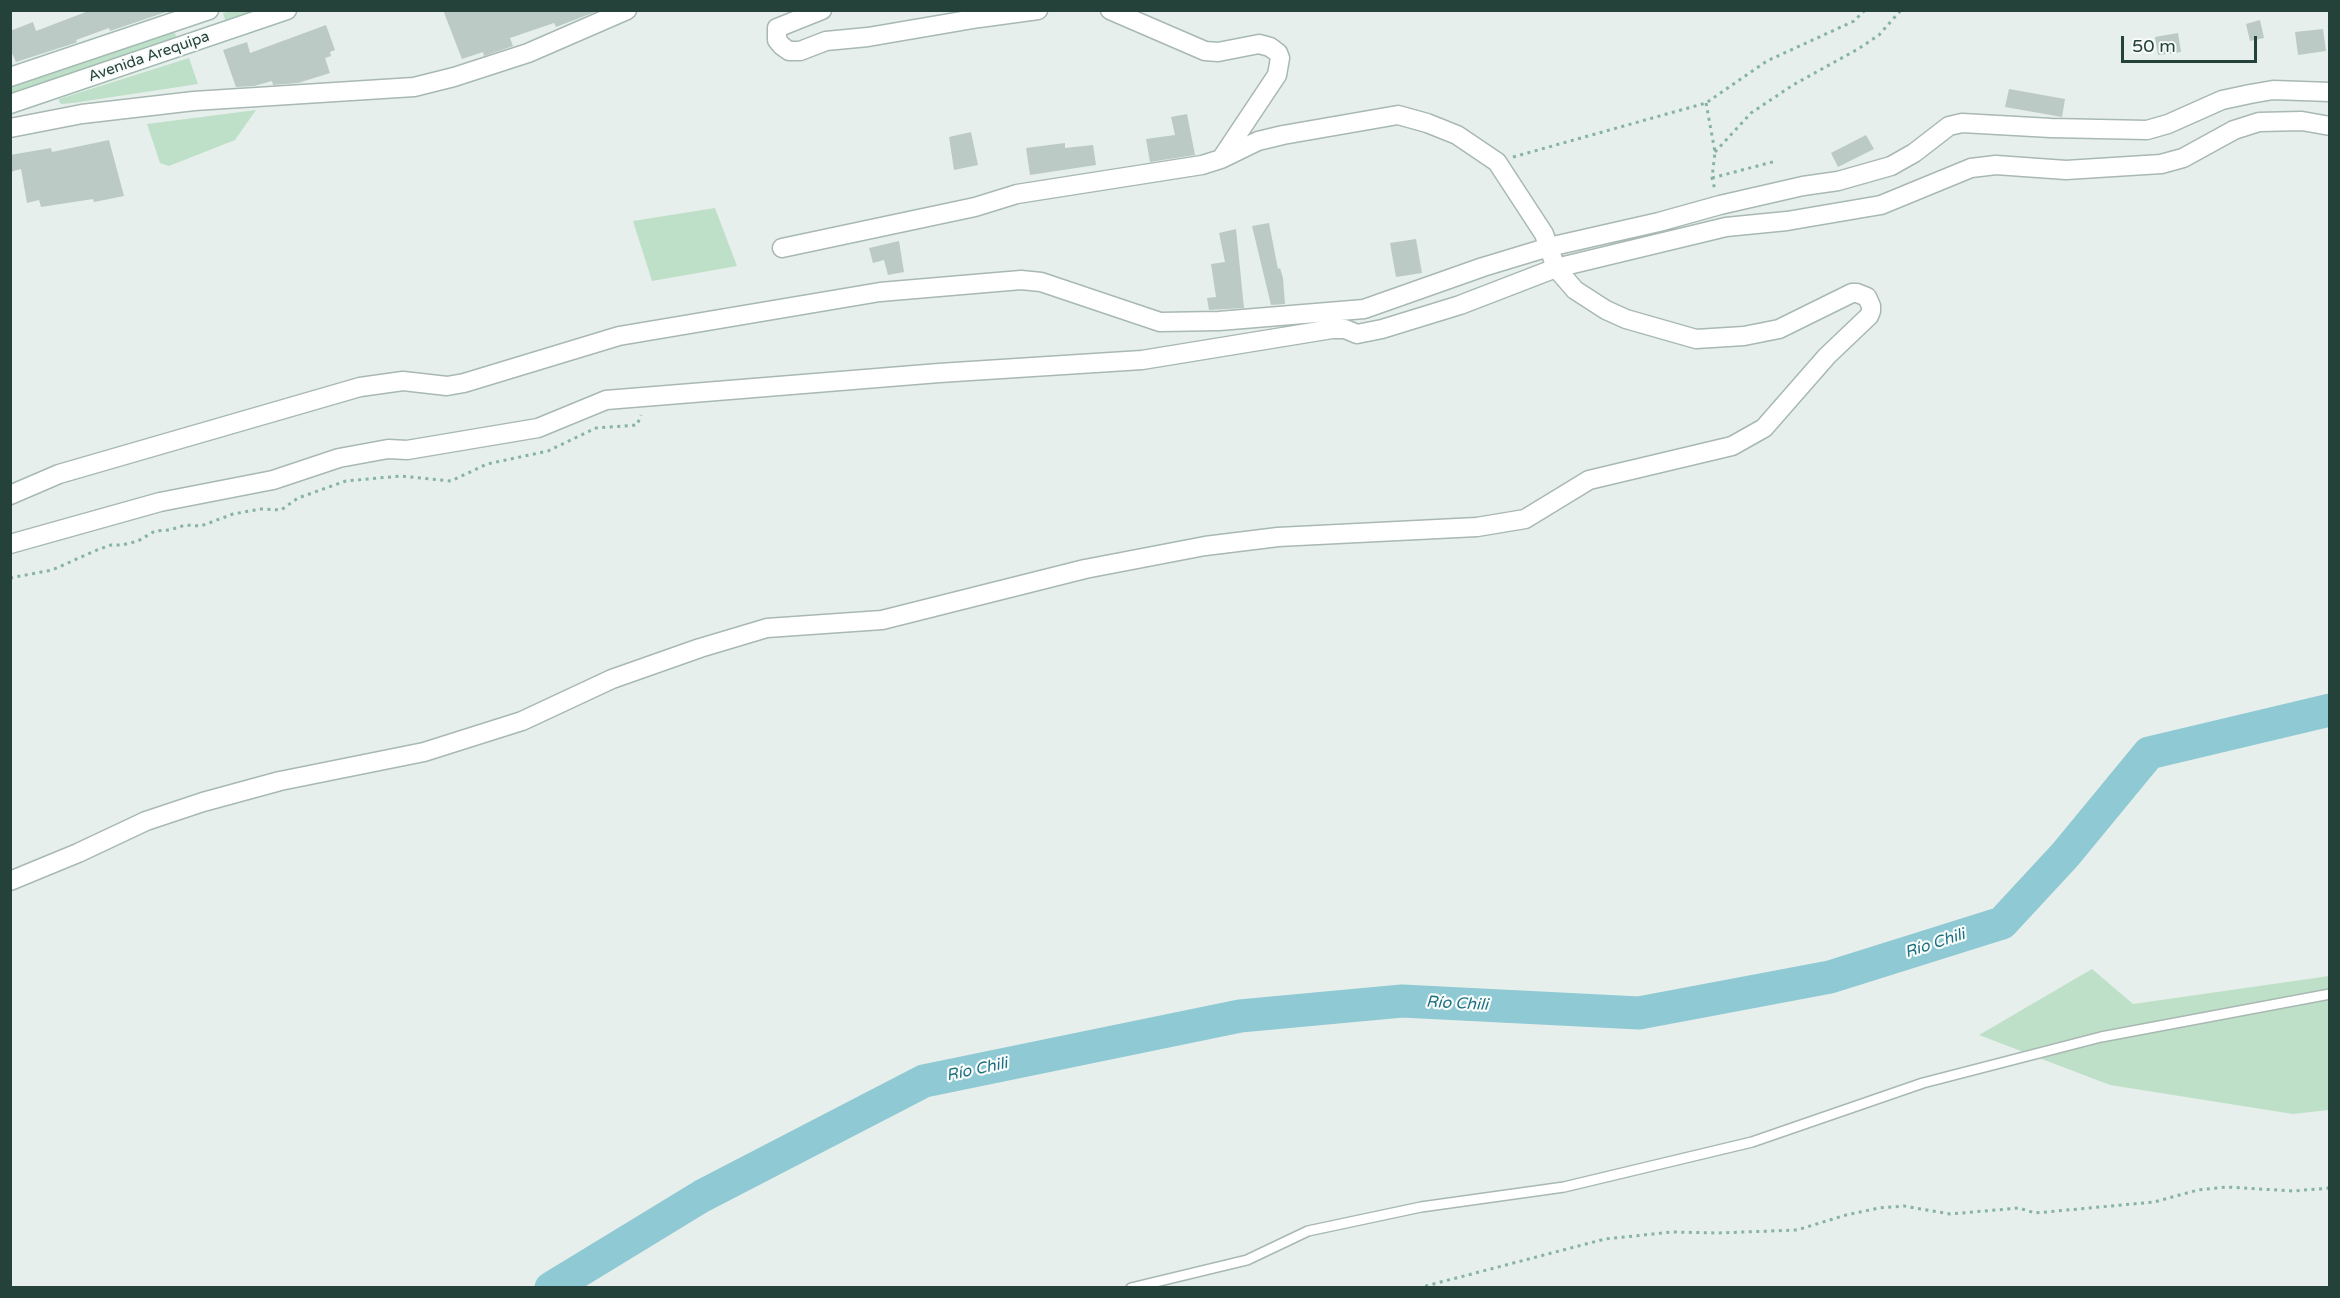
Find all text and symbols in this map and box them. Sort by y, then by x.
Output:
scale bar [2124,24,2260,62]
street label: Avenida Arequipa [86,28,212,86]
text: 50 m [2132,35,2176,57]
water label: Río Chili [1903,925,1967,963]
water label: Río Chili [1426,993,1488,1015]
water label: Río Chili [945,1054,1009,1086]

